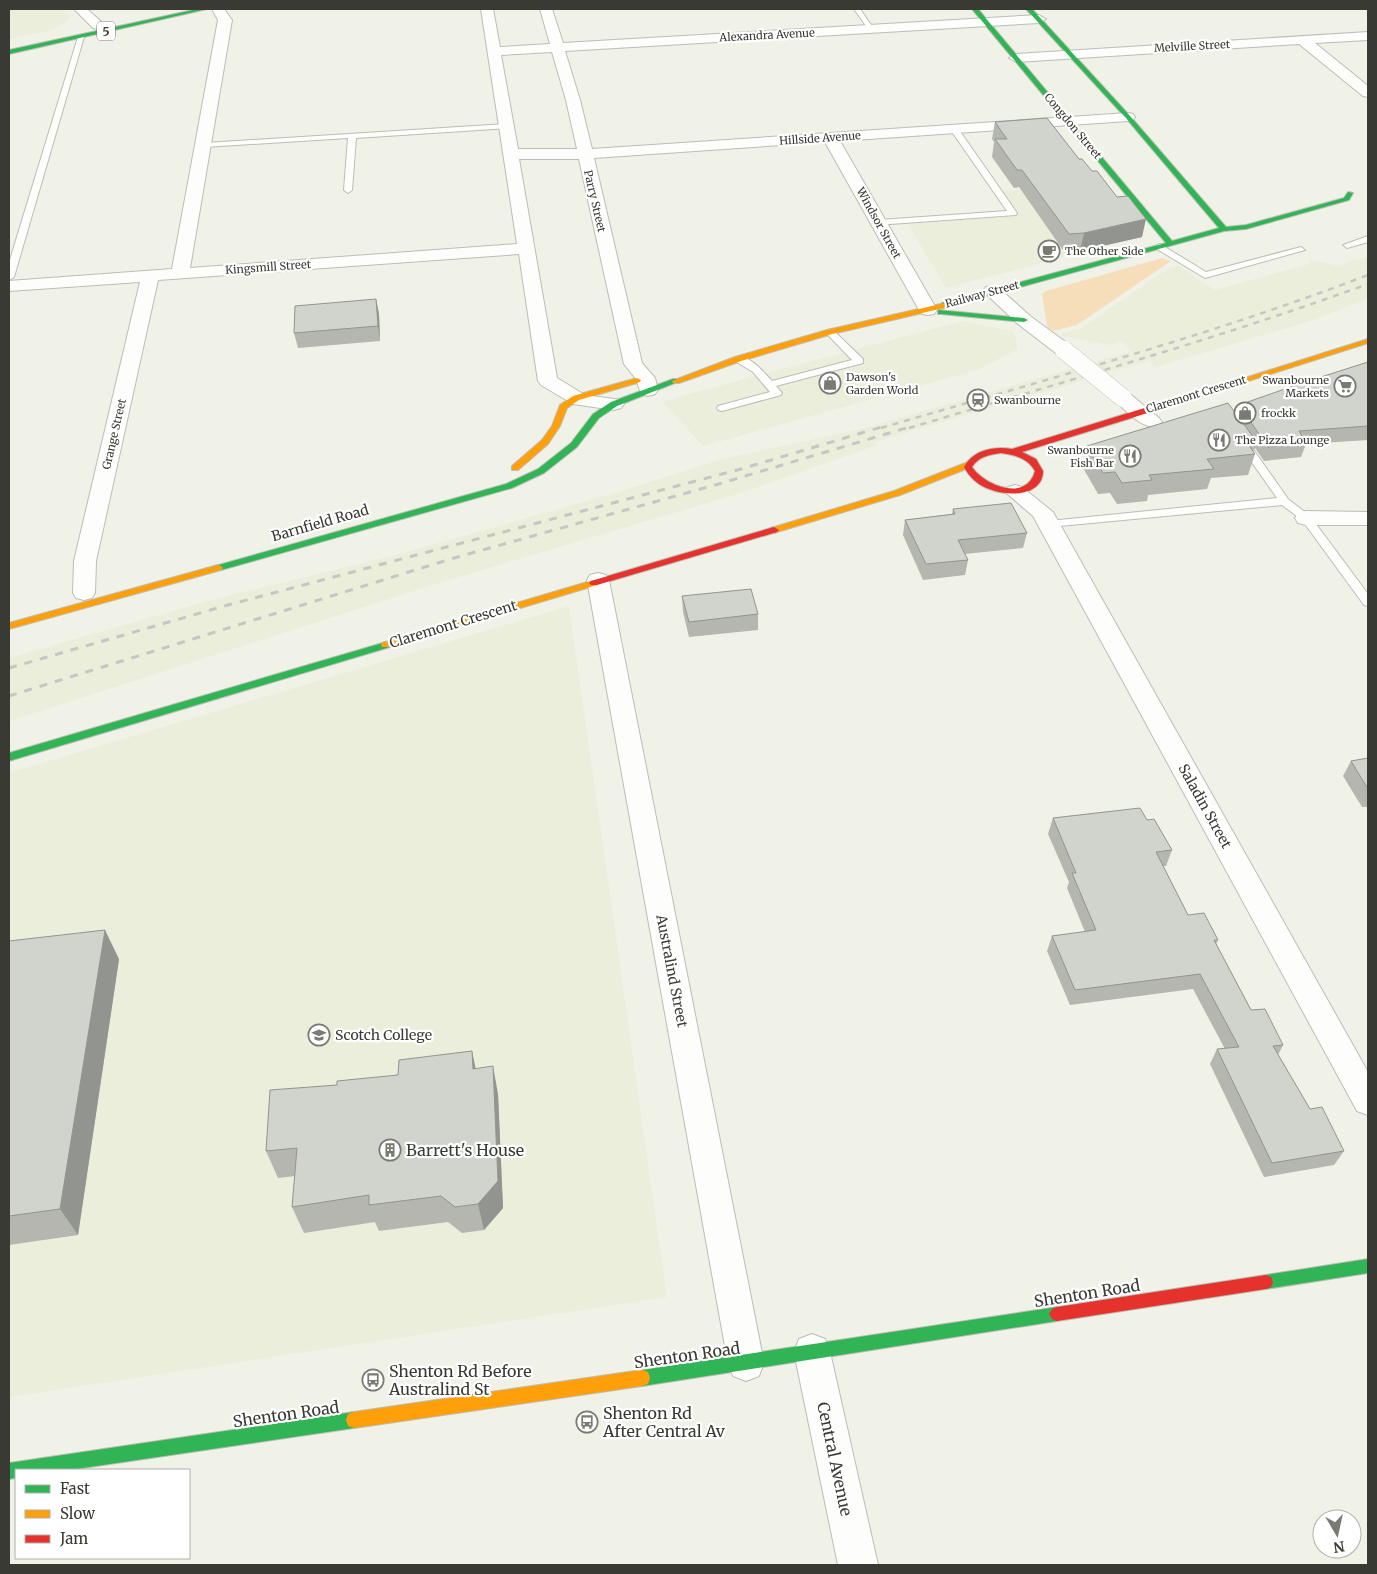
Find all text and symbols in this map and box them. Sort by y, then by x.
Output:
road number: 5 [97,22,115,40]
street label: Alexandra Avenue [718,25,815,45]
street label: Melville Street [1154,37,1231,55]
street label: Congdon Street [1041,90,1105,162]
street label: Hillside Avenue [779,128,861,148]
street label: Parry Street [581,169,609,234]
street label: Windsor Street [853,184,905,262]
cafe icon: The Other Side [1037,239,1061,263]
place label: The Other Side [1065,244,1144,258]
street label: Kingsmill Street [225,257,312,277]
street label: Railway Street [944,277,1021,311]
place label: Dawson's Garden World [846,370,919,397]
shop icon: Dawson's Garden World [818,371,842,395]
street label: Claremont Crescent [1144,372,1248,416]
place label: Swanbourne Markets [1262,373,1329,400]
supermarket icon: Swanbourne Markets [1333,374,1357,398]
station icon: Swanbourne [966,388,990,412]
place label: Swanbourne [994,393,1061,407]
street label: Grange Street [99,397,129,471]
shop icon: frockk [1233,401,1257,425]
place label: frockk [1261,406,1296,420]
restaurant icon: The Pizza Lounge [1207,428,1231,452]
place label: The Pizza Lounge [1235,433,1330,447]
place label: Swanbourne Fish Bar [1047,443,1114,470]
restaurant icon: Swanbourne Fish Bar [1118,444,1142,468]
street label: Barnfield Road [269,500,371,545]
street label: Claremont Crescent [387,596,519,652]
street label: Saladin Street [1174,761,1236,852]
street label: Australind Street [652,912,692,1029]
school or university icon: Scotch College [307,1023,331,1047]
place label: Scotch College [335,1026,432,1044]
building icon: Barrett's House [378,1138,402,1162]
place label: Barrett's House [406,1140,524,1160]
street label: Shenton Road [1033,1275,1142,1311]
street label: Shenton Road [633,1338,742,1372]
place label: Shenton Rd Before Australind St [388,1361,531,1399]
bus stop icon: Shenton Rd Before Australind St [361,1368,385,1392]
street label: Shenton Road [232,1397,341,1431]
street label: Central Avenue [813,1400,857,1518]
place label: Shenton Rd After Central Av [602,1403,726,1441]
bus stop icon: Shenton Rd After Central Av [575,1410,599,1434]
legend [15,1469,190,1559]
text: Fast [60,1479,90,1498]
text: Slow [60,1504,95,1523]
north arrow [1312,1509,1362,1559]
text: Jam [59,1529,88,1548]
text: N [1332,1537,1346,1557]

